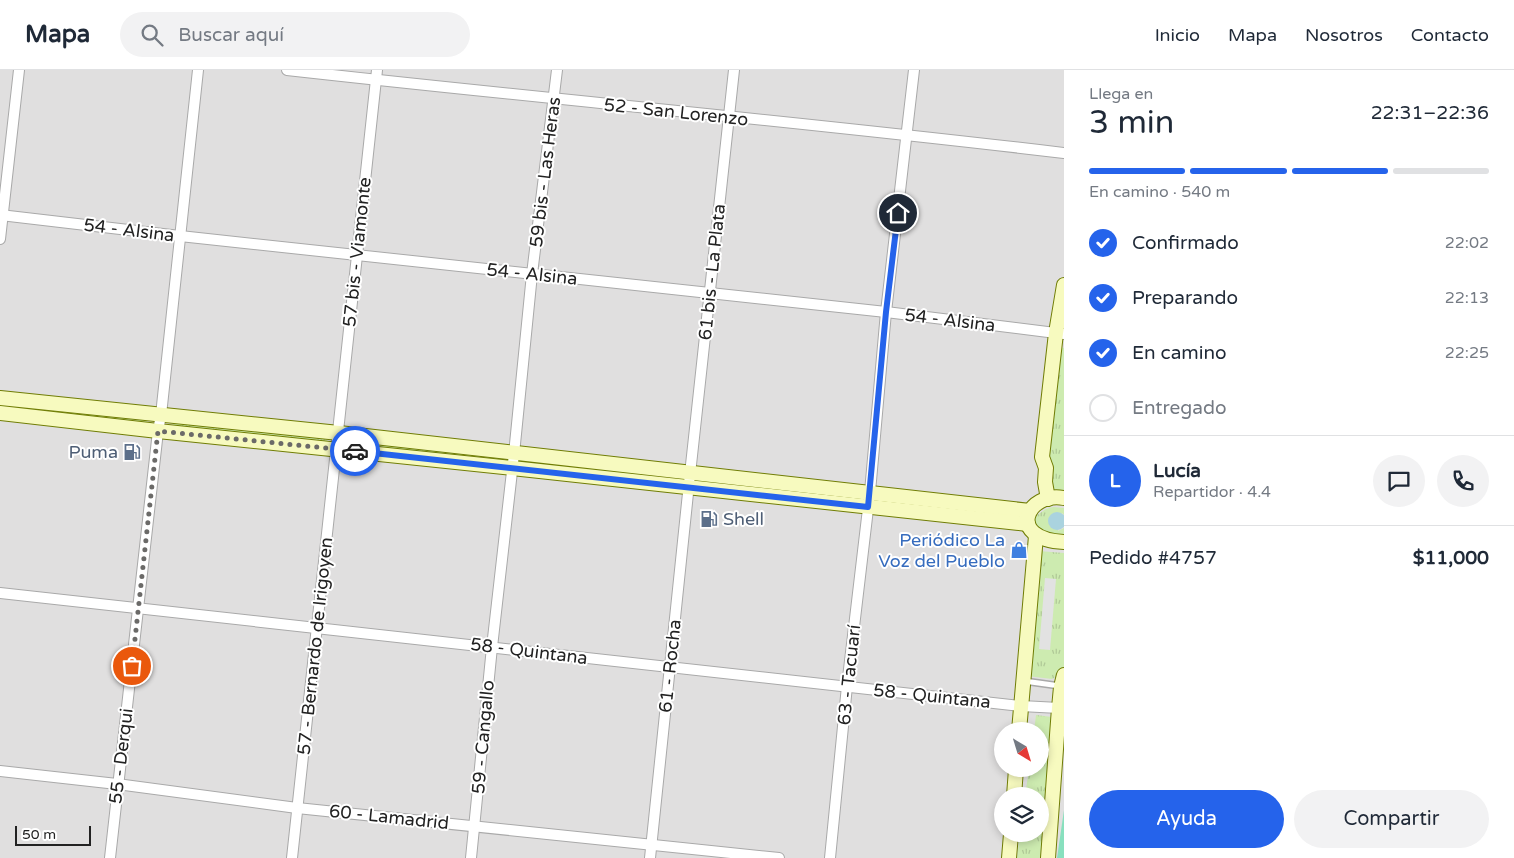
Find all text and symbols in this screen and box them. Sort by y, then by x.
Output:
search box [120,12,470,57]
text: Mapa [25,20,90,49]
icon: search [138,21,166,49]
text: Buscar aquí [178,24,284,46]
text: Inicio [1155,24,1200,46]
text: Mapa [1228,24,1277,46]
text: Nosotros [1305,24,1383,46]
text: Contacto [1411,24,1489,46]
text: Llega en [1089,84,1153,104]
street label: 52 - San Lorenzo [603,93,749,131]
street label: 59 bis - Las Heras [525,95,565,249]
text: 22:31–22:36 [1371,102,1489,124]
text: 3 min [1089,104,1174,142]
street label: 57 bis - Viamonte [338,176,376,328]
text: En camino · 540 m [1089,182,1230,202]
pin [877,192,919,234]
icon: home [884,199,912,227]
street label: 61 bis - La Plata [694,203,730,341]
street label: 54 - Alsina [82,214,176,246]
icon: check [1089,229,1117,257]
text: Confirmado [1132,232,1239,254]
text: 22:02 [1445,233,1489,253]
street label: 54 - Alsina [485,258,579,290]
icon: check [1089,284,1117,312]
text: Preparando [1132,287,1238,309]
text: 22:13 [1445,288,1489,308]
street label: 54 - Alsina [903,304,997,336]
icon: check [1089,339,1117,367]
text: En camino [1132,342,1227,364]
text: 22:25 [1445,343,1489,363]
text: Entregado [1132,397,1227,419]
courier [330,426,380,476]
icon: car [341,437,369,465]
place label: Puma [68,441,118,463]
fuel station icon: Puma [122,442,142,462]
button: chat [1373,455,1425,507]
button: phone [1437,455,1489,507]
text: Lucía [1153,460,1201,482]
text: L [1110,470,1120,492]
text: Repartidor · 4.4 [1153,482,1271,502]
place label: Shell [723,508,764,530]
fuel station icon: Shell [699,509,719,529]
place label: Periódico La Voz del Pueblo [878,529,1005,572]
street label: 57 - Bernardo de Irigoyen [293,536,337,756]
shop icon: Periódico La Voz del Pueblo [1009,540,1029,560]
text: Pedido #4757 [1089,547,1217,569]
text: $11,000 [1413,547,1489,569]
street label: 61 - Rocha [654,618,686,714]
street label: 63 - Tacuarí [833,623,865,726]
street label: 58 - Quintana [469,633,589,669]
pin [111,645,153,687]
icon: bag [118,652,146,680]
street label: 59 - Cangallo [467,679,499,795]
street label: 58 - Quintana [872,679,992,713]
street label: 55 - Derqui [104,707,138,805]
north arrow [994,722,1049,778]
map controls [994,722,1049,842]
button: layers [994,787,1049,842]
button: Ayuda [1089,790,1284,848]
button: Compartir [1294,790,1489,848]
street label: 60 - Lamadrid [328,800,450,834]
scale bar [15,823,91,846]
text: 50 m [22,826,56,843]

